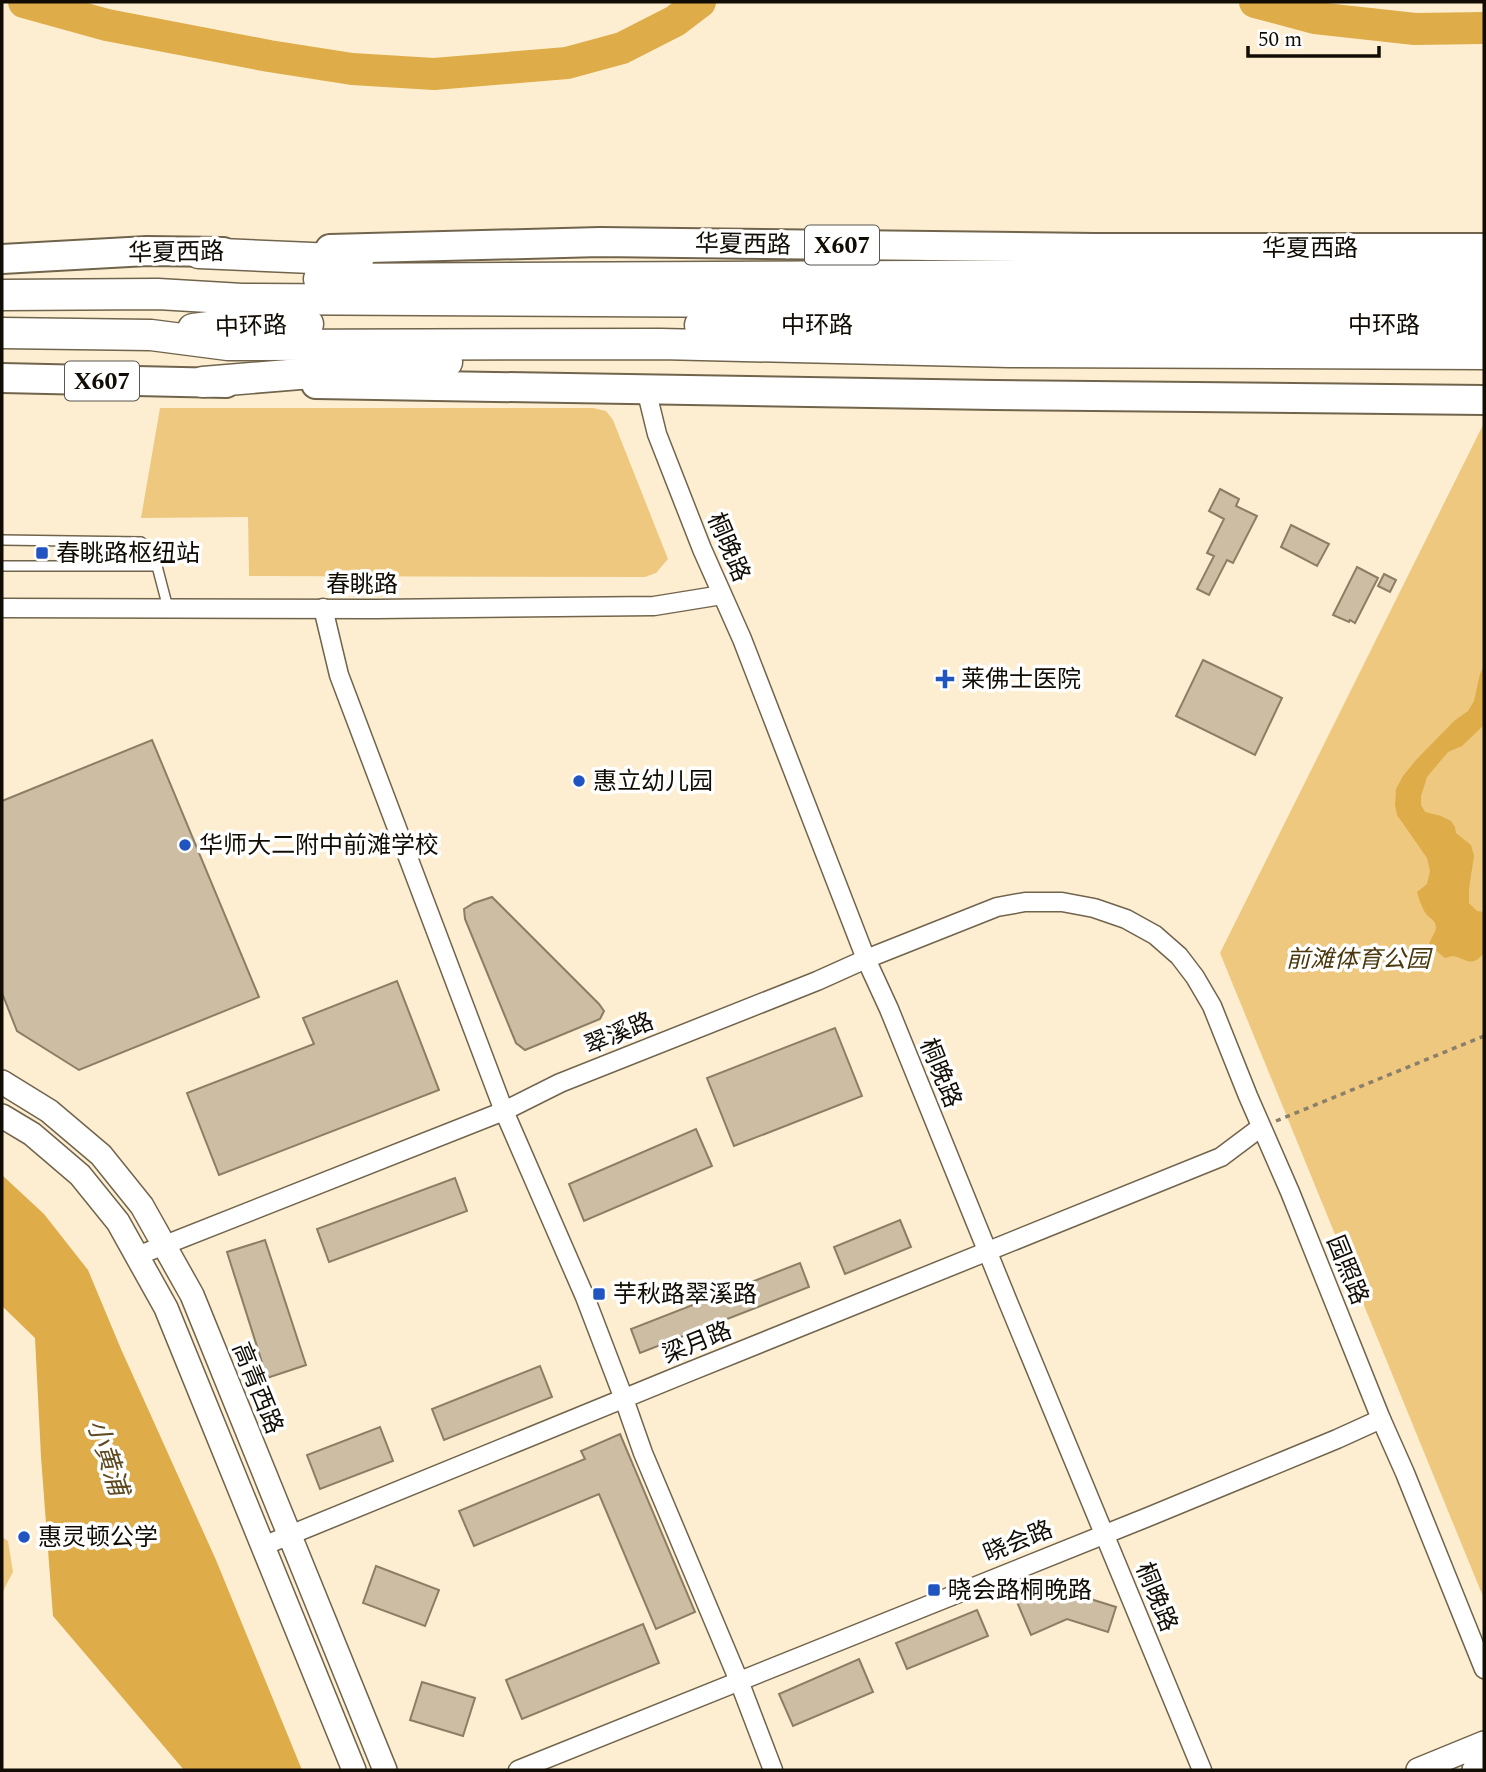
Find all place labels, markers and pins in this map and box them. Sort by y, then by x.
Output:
place label: 春眺路枢纽站 [56,536,200,572]
marker: 春眺路枢纽站 [34,545,50,561]
place label: 莱佛士医院 [961,662,1081,698]
marker: 莱佛士医院 [935,669,955,689]
place label: 惠立幼儿园 [593,764,713,800]
marker: 惠立幼儿园 [571,773,587,789]
place label: 华师大二附中前滩学校 [199,828,439,864]
marker: 华师大二附中前滩学校 [177,837,193,853]
place label: 芋秋路翠溪路 [613,1277,757,1313]
marker: 芋秋路翠溪路 [591,1286,607,1302]
place label: 惠灵顿公学 [38,1520,158,1556]
marker: 惠灵顿公学 [16,1529,32,1545]
place label: 晓会路桐晚路 [948,1573,1092,1609]
marker: 晓会路桐晚路 [926,1582,942,1598]

